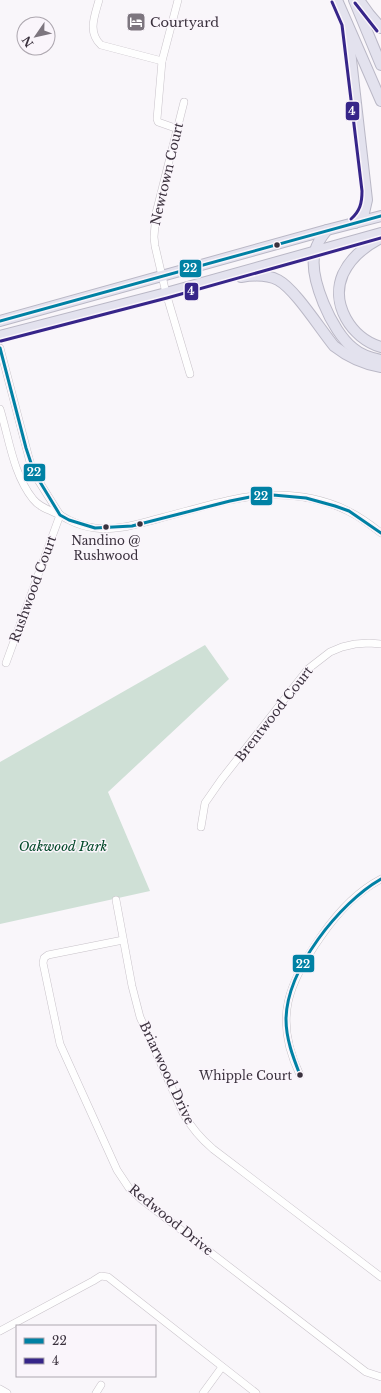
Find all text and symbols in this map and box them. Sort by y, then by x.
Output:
hotel icon: Courtyard [125,11,147,33]
place label: Courtyard [150,14,219,31]
north arrow [16,16,56,56]
text: N [19,33,36,50]
line badge: 4 [345,101,360,121]
text: 4 [348,104,356,118]
street label: Newtown Court [147,121,187,227]
unlabelled marker [272,240,282,250]
line badge: 22 [179,259,202,278]
text: 22 [183,261,197,275]
line badge: 4 [184,282,199,301]
text: 4 [187,284,195,298]
line badge: 22 [23,463,46,482]
text: 22 [27,465,41,479]
line badge: 22 [250,486,273,506]
text: 22 [254,489,268,503]
unlabelled marker [135,519,145,529]
marker: Nandino @ Rushwood [101,522,111,532]
street label: Rushwood Court [6,533,60,645]
place label: Nandino @ Rushwood [71,533,141,563]
street label: Brentwood Court [231,663,317,765]
park label: Oakwood Park [19,838,108,855]
line badge: 22 [292,954,315,973]
text: 22 [296,957,310,971]
street label: Briarwood Drive [136,1019,198,1127]
place label: Whipple Court [198,1068,292,1083]
marker: Whipple Court [295,1070,305,1080]
street label: Redwood Drive [125,1181,217,1259]
legend [16,1325,156,1377]
text: 22 [52,1333,67,1348]
text: 4 [52,1353,59,1368]

